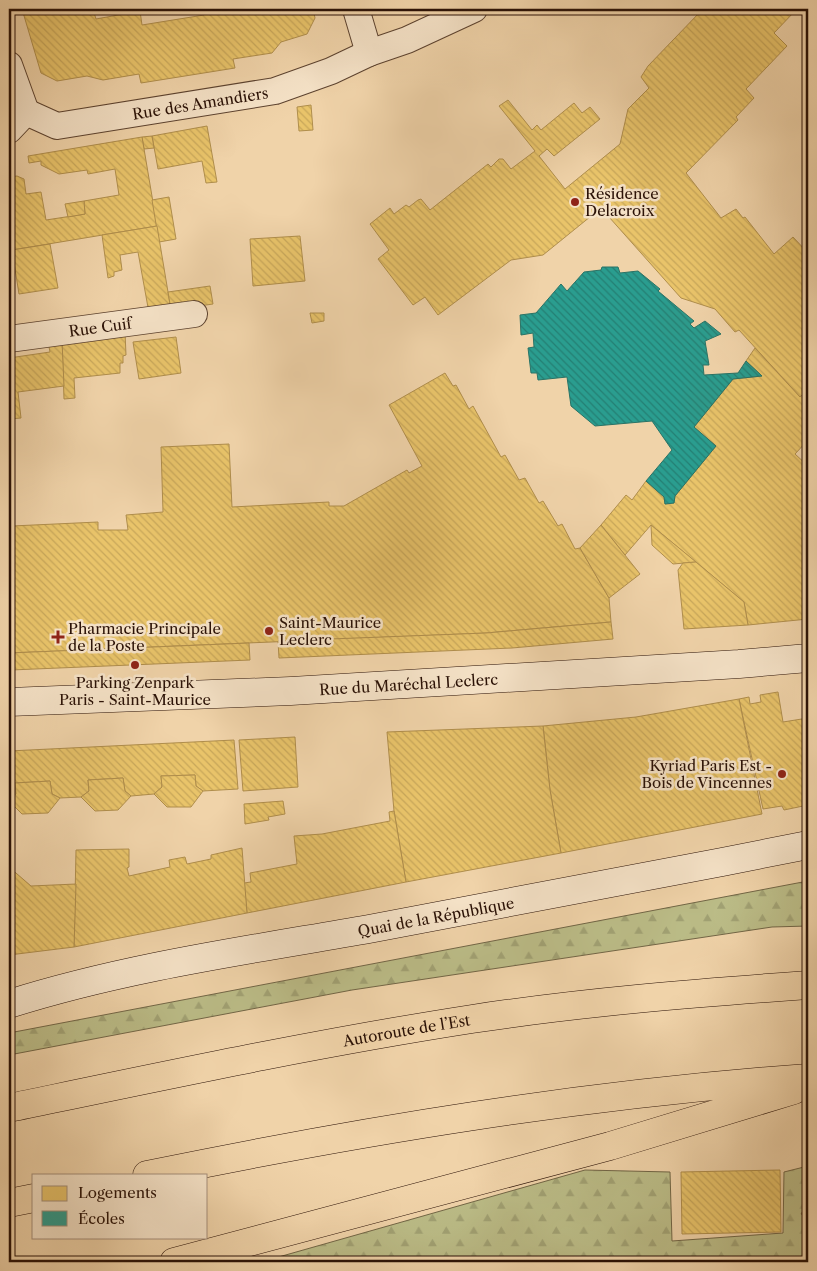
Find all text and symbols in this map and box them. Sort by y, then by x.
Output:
street label: Rue des Amandiers [131,83,270,123]
place label: Résidence Delacroix [585,184,659,220]
marker: Résidence Delacroix [569,196,581,208]
street label: Rue Cuif [67,313,134,340]
place label: Saint-Maurice Leclerc [279,613,381,649]
place label: Pharmacie Principale de la Poste [68,619,221,655]
marker: Saint-Maurice Leclerc [263,625,275,637]
marker: Pharmacie Principale de la Poste [52,631,64,643]
marker: Parking Zenpark Paris - Saint-Maurice [129,659,141,671]
street label: Rue du Maréchal Leclerc [319,669,499,699]
place label: Parking Zenpark Paris - Saint-Maurice [59,673,211,709]
place label: Kyriad Paris Est - Bois de Vincennes [642,756,772,792]
marker: Kyriad Paris Est - Bois de Vincennes [776,768,788,780]
street label: Quai de la République [356,893,516,940]
street label: Autoroute de l’Est [340,1010,472,1050]
legend [32,1174,208,1238]
text: Logements [78,1183,157,1202]
text: Écoles [78,1209,125,1228]

